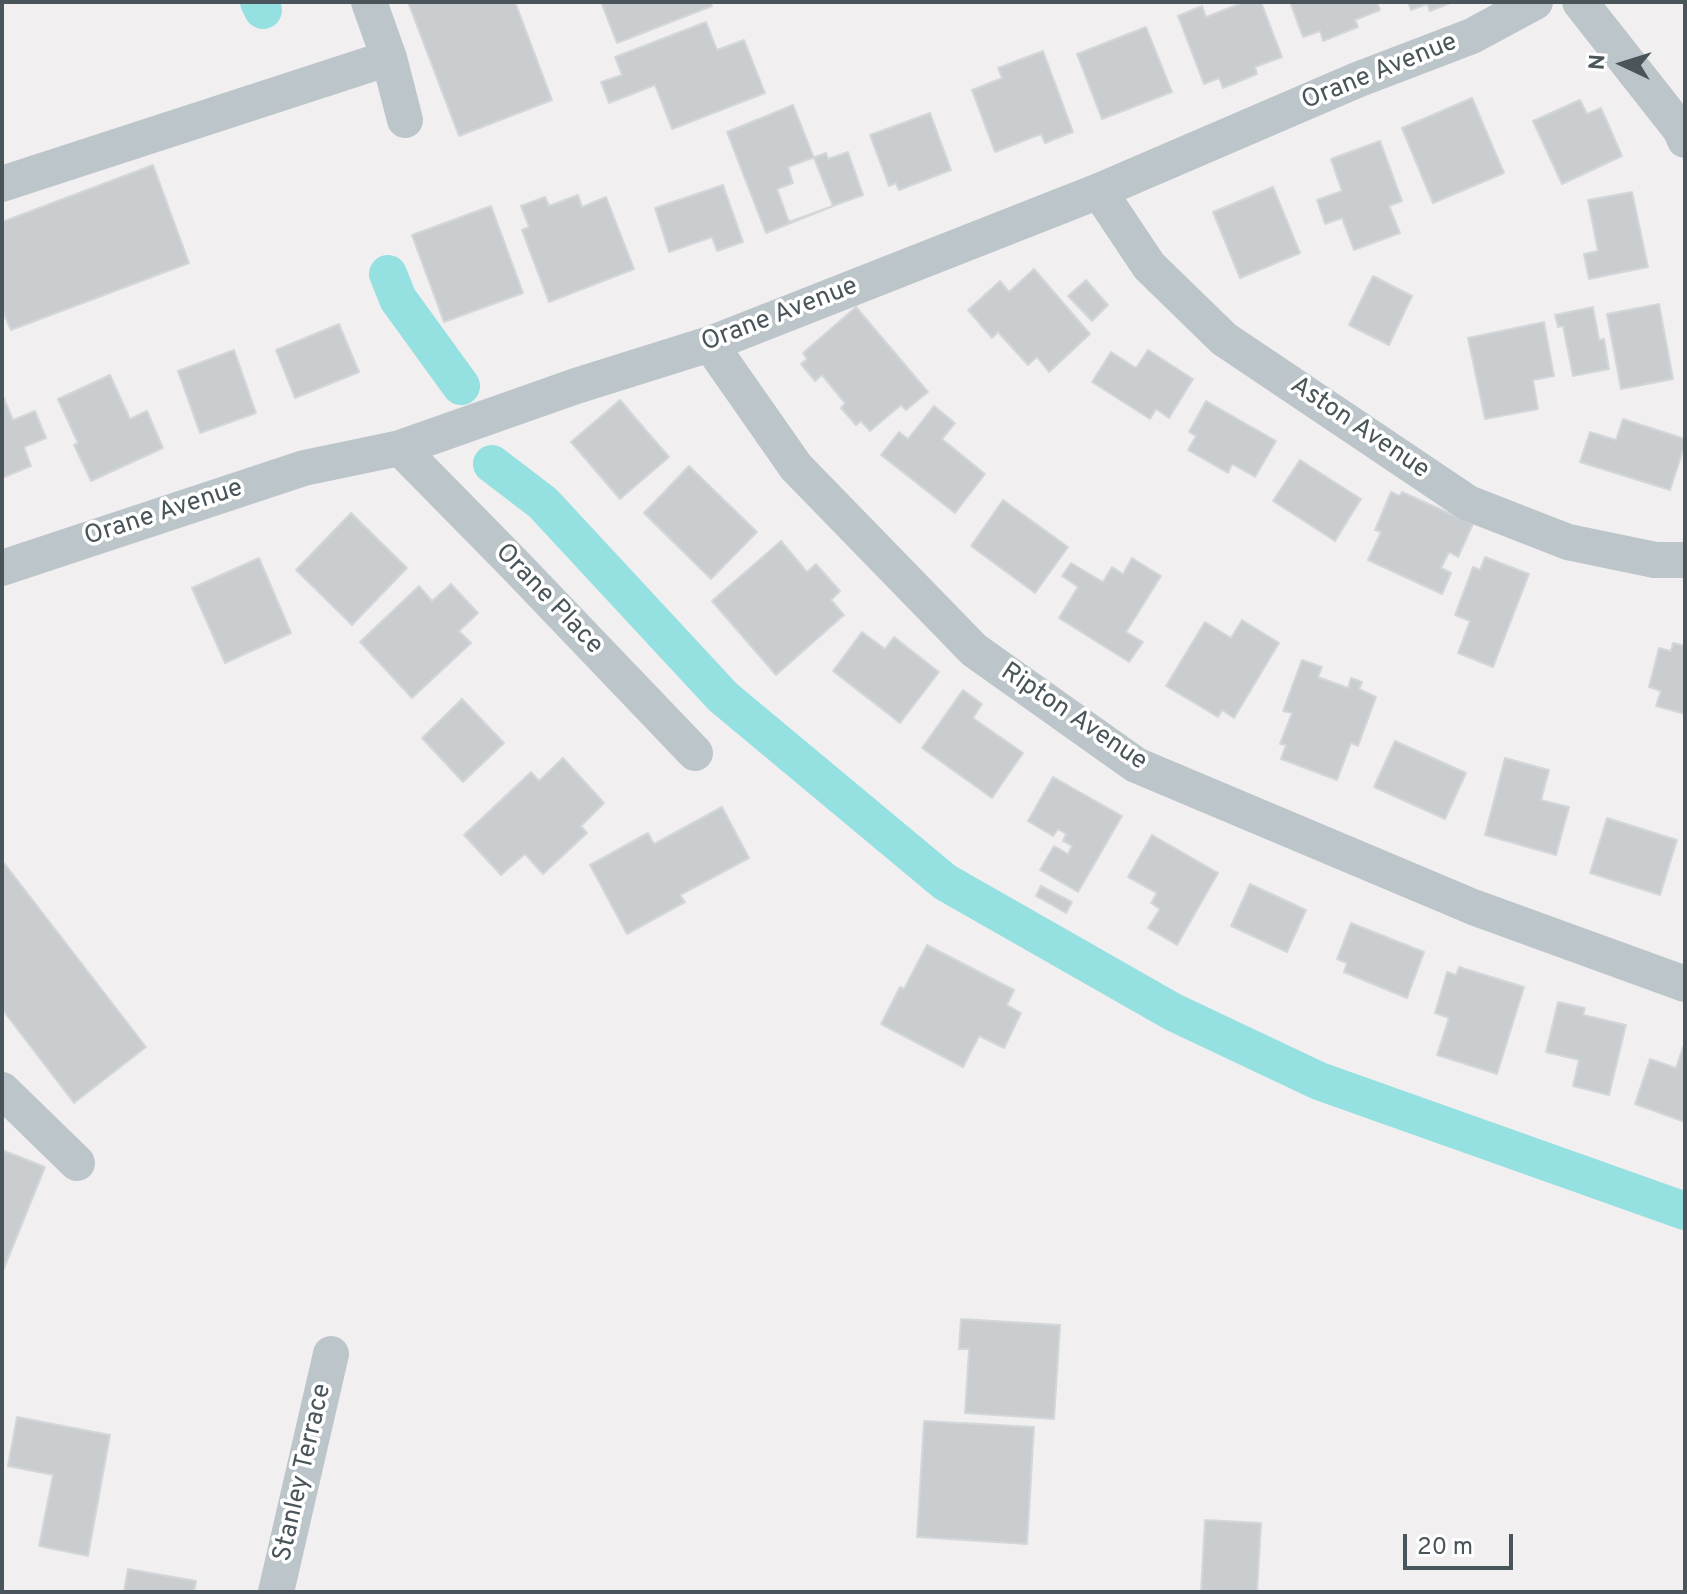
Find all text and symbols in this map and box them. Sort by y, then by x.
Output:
north arrow [1583,24,1663,104]
street label: Orane Avenue [1298,28,1462,118]
text: N [1585,53,1613,71]
street label: Orane Avenue [698,272,862,360]
street label: Aston Avenue [1284,371,1434,487]
street label: Orane Avenue [81,474,247,554]
street label: Orane Place [487,538,609,662]
street label: Ripton Avenue [994,658,1152,778]
street label: Stanley Terrace [268,1381,340,1565]
scale bar [1407,1518,1517,1568]
text: 20 m [1417,1533,1473,1563]

